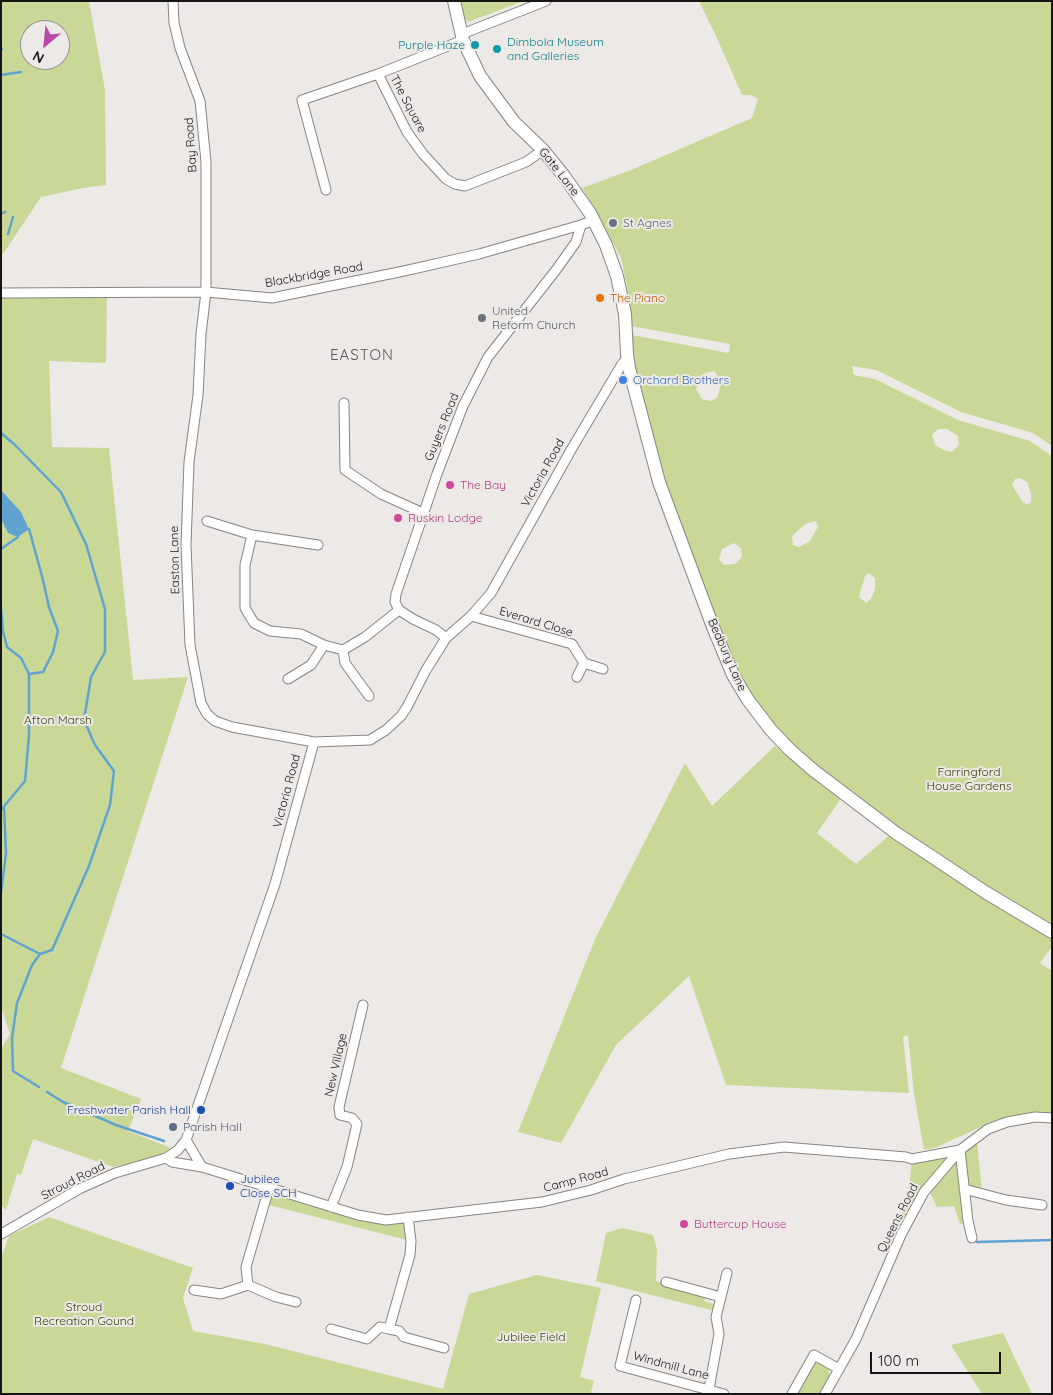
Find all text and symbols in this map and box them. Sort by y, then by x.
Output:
north arrow [20,20,70,70]
place label: Dimbola Museum and Galleries [507,35,604,63]
place label: Purple Haze [398,38,465,52]
marker: Purple Haze [469,39,481,51]
marker: Dimbola Museum and Galleries [491,43,503,55]
text: N [30,47,47,68]
street label: The Square [387,73,429,135]
street label: Bay Road [182,117,200,173]
street label: Gate Lane [536,145,582,199]
place label: St Agnes [623,216,672,230]
marker: St Agnes [607,217,619,229]
street label: Blackbridge Road [264,259,364,291]
place label: The Piano [610,291,665,305]
marker: The Piano [594,292,606,304]
place label: United Reform Church [492,304,576,332]
marker: United Reform Church [476,312,488,324]
district label: EASTON [329,346,395,364]
place label: Orchard Brothers [633,373,729,387]
marker: Orchard Brothers [617,374,629,386]
street label: Guyers Road [422,391,462,463]
street label: Victoria Road [518,436,568,510]
place label: The Bay [460,478,506,492]
marker: The Bay [444,479,456,491]
place label: Ruskin Lodge [408,511,483,525]
marker: Ruskin Lodge [392,512,404,524]
street label: Easton Lane [167,526,183,594]
street label: Everard Close [497,604,575,640]
street label: Bedbury Lane [705,616,749,694]
park label: Afton Marsh [24,713,92,727]
street label: Victoria Road [270,753,304,829]
park label: Farringford House Gardens [926,765,1012,793]
street label: New Village [322,1032,350,1098]
place label: Freshwater Parish Hall [67,1103,191,1117]
marker: Freshwater Parish Hall [195,1104,207,1116]
place label: Parish Hall [183,1120,242,1134]
marker: Parish Hall [167,1121,179,1133]
street label: Stroud Road [39,1159,107,1203]
street label: Camp Road [542,1164,610,1196]
place label: Jubilee Close SCH [240,1172,297,1200]
marker: Jubilee Close SCH [224,1180,236,1192]
street label: Queens Road [874,1181,922,1255]
place label: Buttercup House [694,1217,787,1231]
marker: Buttercup House [678,1218,690,1230]
park label: Stroud Recreation Gound [34,1300,134,1328]
park label: Jubilee Field [496,1330,566,1344]
scale bar [873,1342,1004,1374]
street label: Windmill Lane [631,1349,711,1383]
text: 100 m [878,1351,919,1370]

